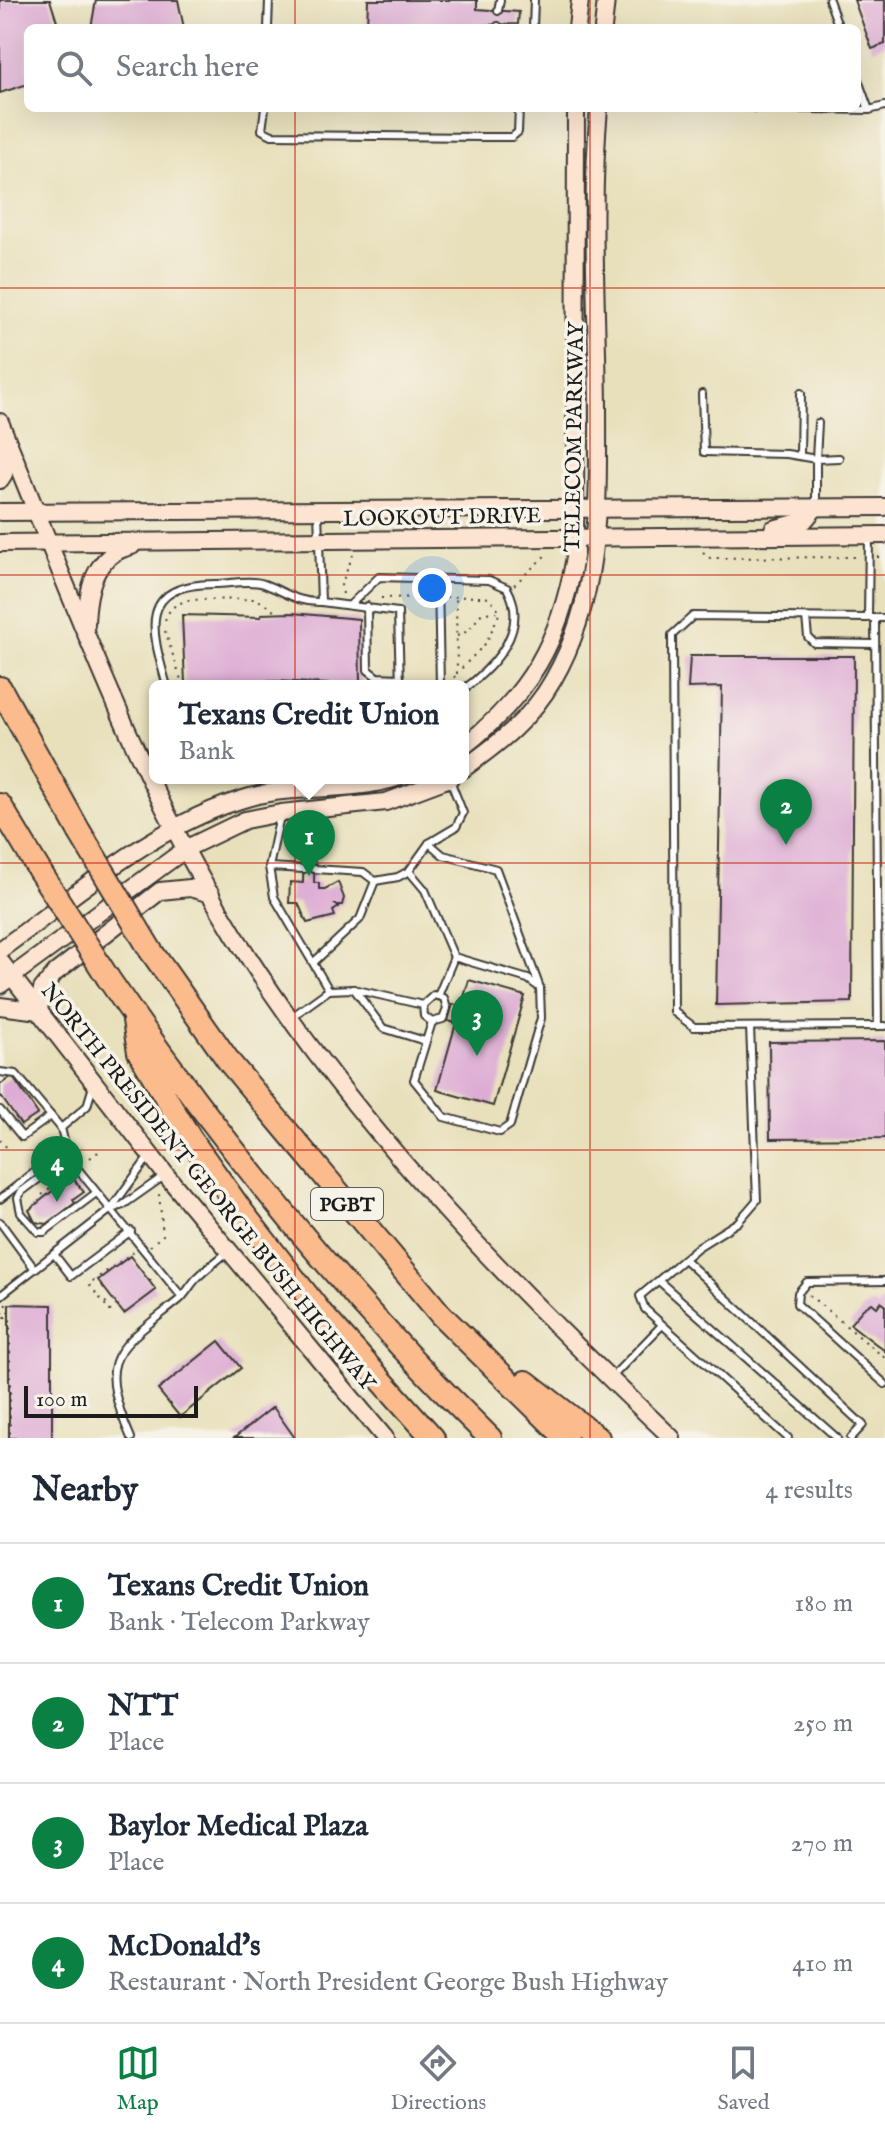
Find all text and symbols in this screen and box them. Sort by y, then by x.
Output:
search box [24,24,861,112]
icon: search [52,46,96,90]
text: Search here [116,49,259,87]
street label: TELECOM PARKWAY [559,321,591,552]
street label: LOOKOUT DRIVE [343,502,541,534]
your location [412,568,452,608]
popup [149,680,469,784]
text: Texans Credit Union [178,697,440,735]
text: Bank [178,735,235,768]
pin: 2 [760,779,812,845]
pin: 1 [283,810,335,876]
street label: NORTH PRESIDENT GEORGE BUSH HIGHWAY [34,978,382,1398]
pin: 3 [451,990,503,1056]
pin: 4 [31,1136,83,1202]
road number: PGBT [311,1188,383,1220]
scale bar [24,1382,198,1418]
text: 100 m [36,1386,88,1414]
text: Nearby [32,1469,138,1512]
text: 4 results [765,1474,853,1507]
text: Texans Credit Union [108,1568,369,1606]
text: 1 [53,1587,63,1620]
text: 180 m [795,1587,853,1620]
text: Bank · Telecom Parkway [108,1606,370,1639]
text: NTT [108,1688,178,1726]
text: 2 [52,1707,64,1740]
text: 250 m [793,1707,853,1740]
text: Place [108,1726,164,1759]
text: Baylor Medical Plaza [108,1808,368,1846]
text: 3 [53,1827,63,1860]
text: 270 m [790,1827,853,1860]
text: Place [108,1846,164,1879]
text: McDonald's [108,1928,261,1966]
text: 4 [52,1947,64,1980]
text: 410 m [792,1947,853,1980]
text: Restaurant · North President George Bush Highway [108,1966,668,1999]
tab: Map [116,2041,160,2117]
tab: Directions [391,2041,486,2117]
tab: Saved [717,2041,769,2117]

